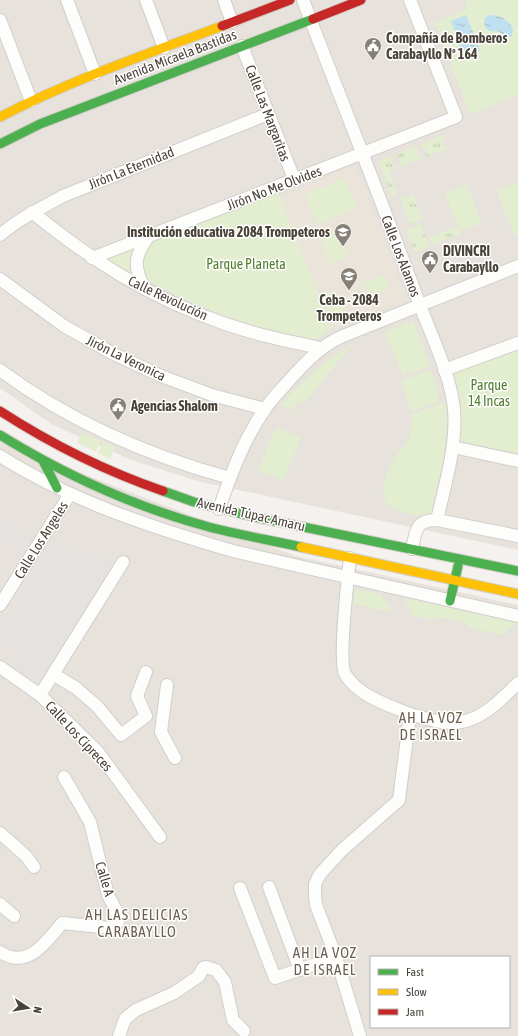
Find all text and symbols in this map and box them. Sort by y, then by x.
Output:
street label: Avenida Micaela Bastidas [111,26,239,88]
place label: Compañía de Bomberos Carabayllo Nº 164 [386,30,507,62]
public building icon: Compañía de Bomberos Carabayllo Nº 164 [363,36,383,61]
street label: Calle Las Margaritas [242,63,294,163]
street label: Jirón La Eternidad [86,144,176,192]
street label: Jirón No Me Olvides [224,163,324,213]
street label: Calle Los Alamos [378,213,424,299]
school or university icon: Institución educativa 2084 Trompeteros [333,222,353,247]
place label: Institución educativa 2084 Trompeteros [127,224,330,240]
place label: DIVINCRI Carabayllo [443,243,499,275]
public building icon: DIVINCRI Carabayllo [420,249,440,274]
park label: Parque Planeta [206,256,286,272]
school or university icon: Ceba - 2084 Trompeteros [339,266,359,291]
street label: Calle Revolución [126,273,210,323]
place label: Ceba - 2084 Trompeteros [317,292,382,324]
street label: Jirón La Veronica [84,332,168,384]
park label: Parque 14 Incas [468,377,510,409]
public building icon: Agencias Shalom [108,396,128,421]
place label: Agencias Shalom [130,398,218,414]
street label: Avenida Túpac Amaru [195,494,307,534]
street label: Calle Los Angeles [11,498,71,581]
street label: Calle Los Cipreces [42,698,116,775]
district label: AH LA VOZ DE ISRAEL [399,709,463,743]
street label: Calle A [92,860,118,898]
district label: AH LAS DELICIAS CARABAYLLO [85,906,189,940]
district label: AH LA VOZ DE ISRAEL [293,944,357,978]
legend [370,956,510,1028]
text: Fast [406,965,424,979]
text: Slow [406,985,427,999]
north arrow [8,988,48,1028]
text: Jam [406,1005,424,1019]
text: N [31,1006,44,1015]

